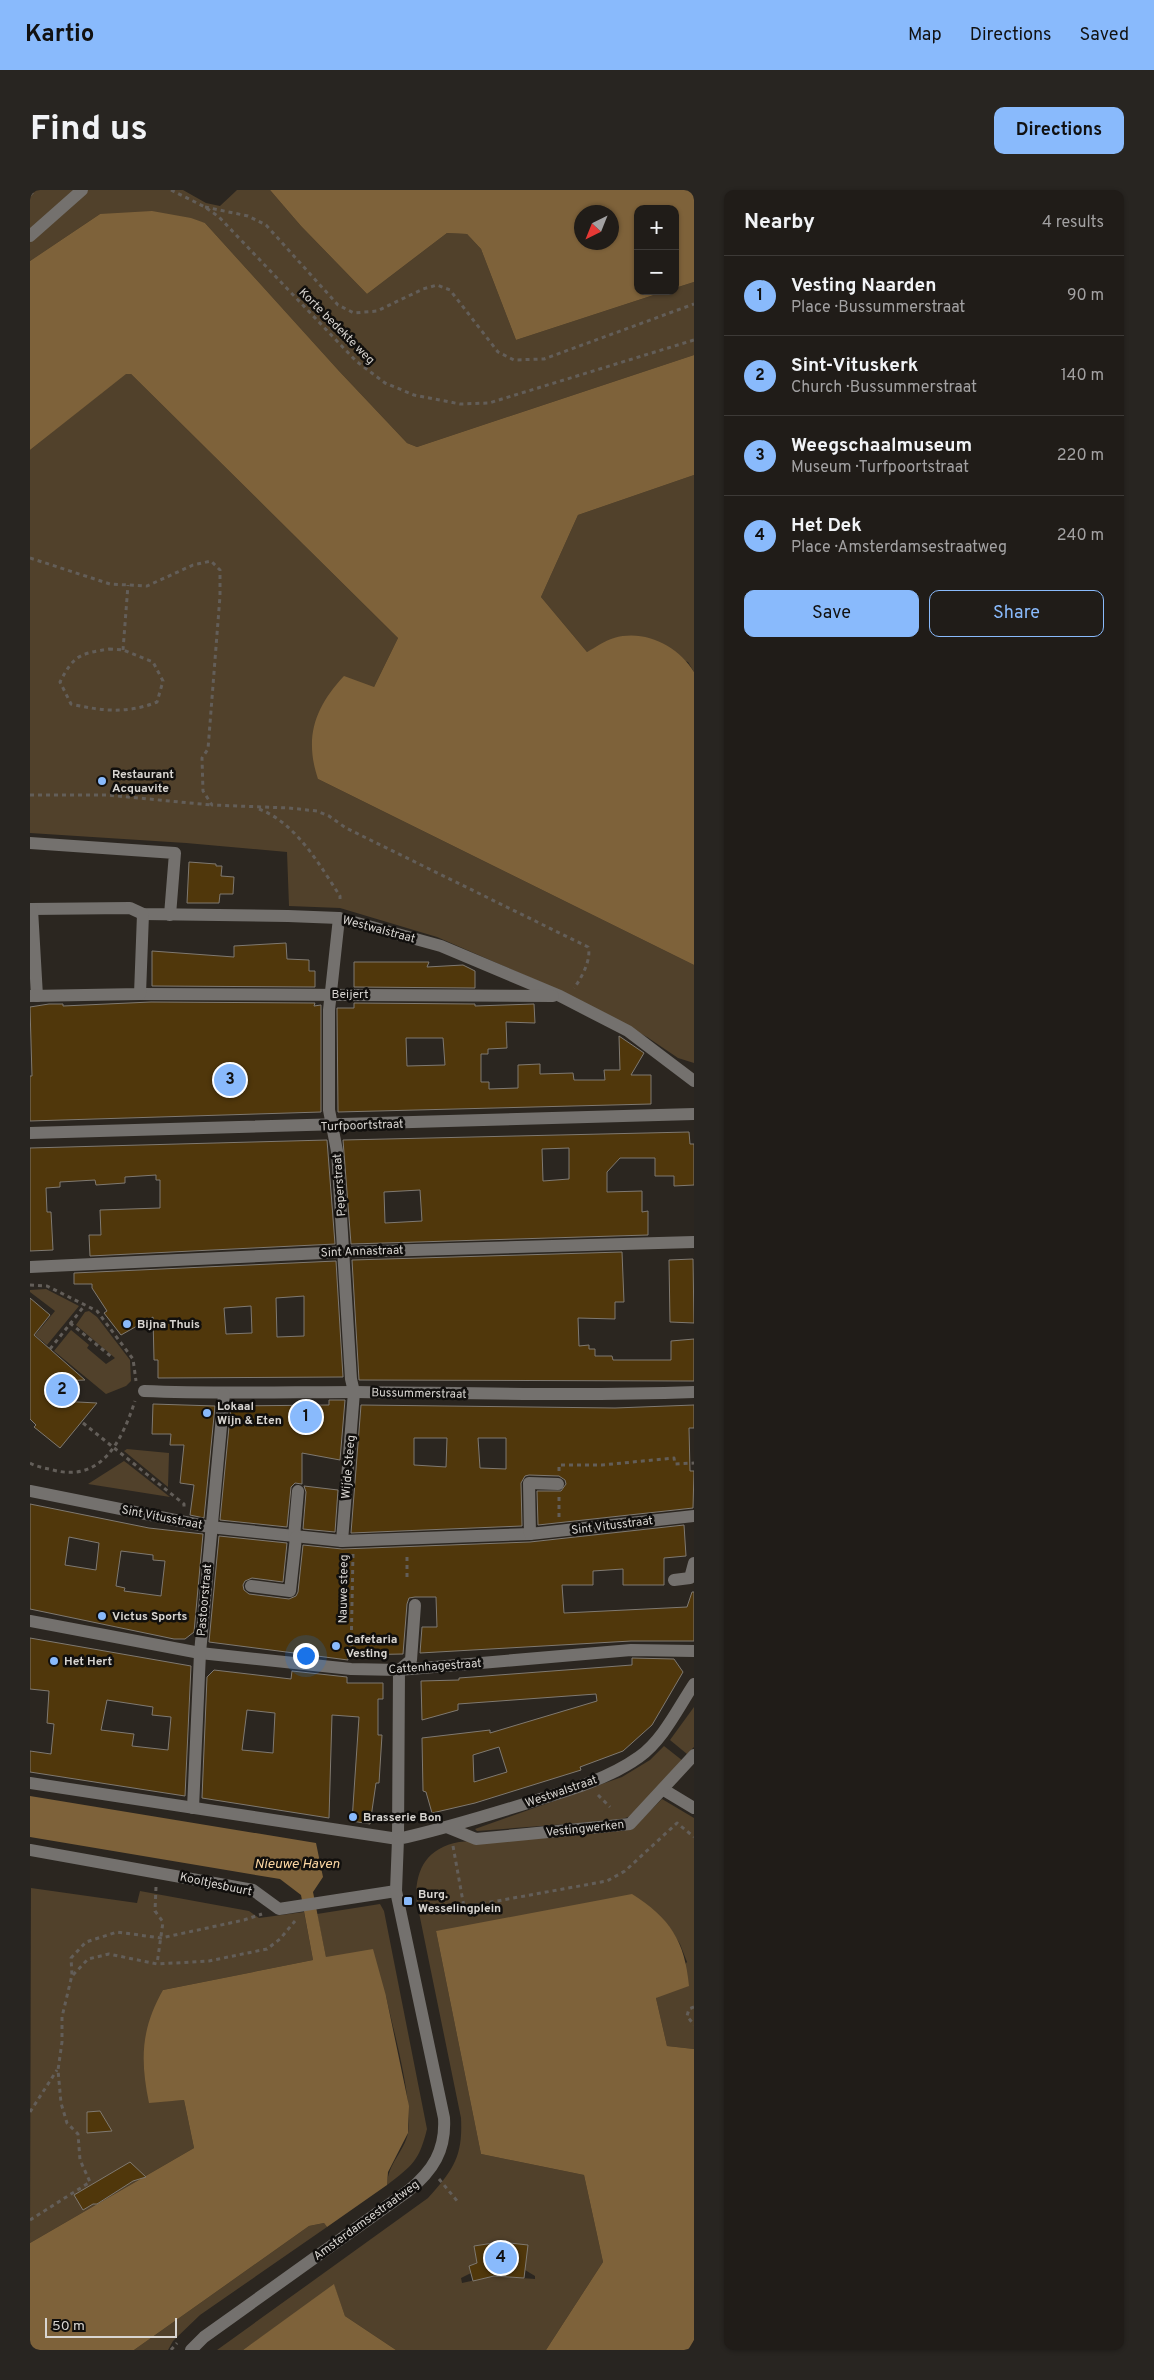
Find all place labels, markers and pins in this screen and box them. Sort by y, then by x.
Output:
place label: Restaurant Acquavite [112,767,174,797]
marker: Restaurant Acquavite [96,775,108,787]
pin: 3 [214,1061,246,1099]
place label: Bijna Thuis [137,1317,200,1333]
marker: Bijna Thuis [121,1318,133,1330]
pin: 2 [46,1371,78,1409]
pin: 1 [290,1398,322,1436]
place label: Lokaal Wijn & Eten [217,1399,282,1429]
marker: Lokaal Wijn & Eten [201,1407,213,1419]
place label: Victus Sports [112,1609,188,1625]
marker: Victus Sports [96,1610,108,1622]
place label: Cafetaria Vesting [346,1632,397,1662]
marker: Cafetaria Vesting [330,1640,342,1652]
place label: Het Hert [64,1654,112,1670]
marker: Het Hert [48,1655,60,1667]
place label: Brasserie Bon [363,1810,441,1826]
marker: Brasserie Bon [347,1811,359,1823]
place label: Burg. Wesselingplein [418,1887,501,1917]
marker: Burg. Wesselingplein [402,1895,414,1907]
pin: 4 [485,2239,517,2277]

